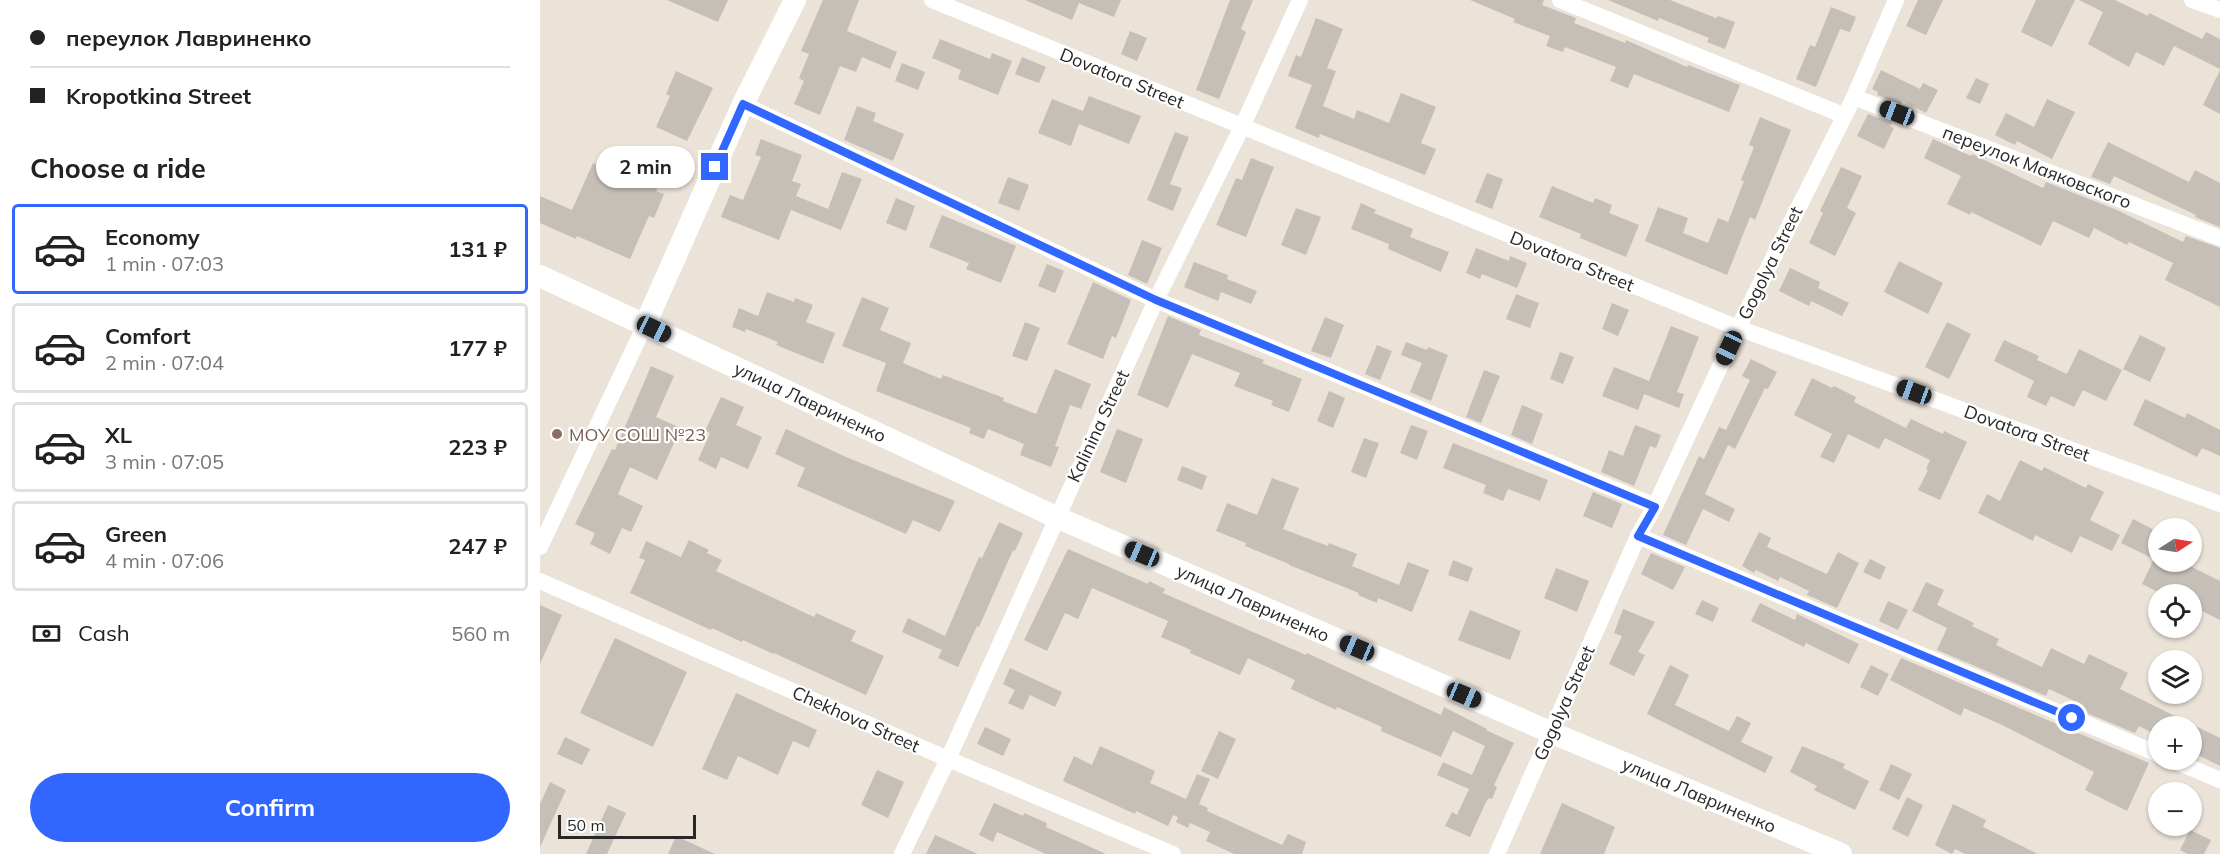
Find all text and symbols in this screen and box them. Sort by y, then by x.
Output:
text: переулок Лавриненко [66,24,312,52]
street label: Dovatora Street [1057,43,1187,113]
text: Kropotkina Street [66,82,251,110]
car [1877,98,1917,128]
street label: переулок Маяковского [1939,120,2135,214]
callout: 2 min [595,146,694,188]
text: Choose a ride [30,151,206,185]
route end [701,153,728,180]
text: 2 min [619,154,672,179]
street label: Gogolya Street [1733,202,1807,324]
icon: car [33,222,87,276]
text: Economy [105,223,200,251]
street label: Dovatora Street [1507,226,1637,296]
text: 131 ₽ [448,235,507,263]
text: 1 min · 07:03 [105,251,224,276]
car [634,313,674,345]
icon: car [33,321,87,375]
text: Comfort [105,322,191,350]
car [1713,328,1745,368]
text: 177 ₽ [448,334,507,362]
text: 2 min · 07:04 [105,350,224,375]
street label: улица Лавриненко [730,357,890,447]
street label: Kalinina Street [1062,366,1134,486]
car [1894,377,1934,407]
street label: Dovatora Street [1961,400,2093,466]
icon: car [33,420,87,474]
text: XL [105,421,132,449]
place label: МОУ СОШ №23 [569,423,706,446]
marker: МОУ СОШ №23 [550,427,564,441]
text: 223 ₽ [448,433,507,461]
text: 3 min · 07:05 [105,449,224,474]
north arrow [2148,518,2202,572]
map controls [2148,518,2202,836]
icon: car [33,519,87,573]
text: Green [105,520,167,548]
text: 247 ₽ [448,532,507,560]
car [1122,539,1162,569]
text: 4 min · 07:06 [105,548,224,573]
street label: улица Лавриненко [1173,559,1333,647]
button: locate [2148,584,2202,638]
icon: cash [30,617,63,650]
text: Cash [78,619,130,647]
text: 560 m [451,621,510,646]
car [1337,633,1377,663]
street label: Gogolya Street [1528,642,1600,764]
button: layers [2148,650,2202,704]
car [1444,680,1484,710]
street label: Chekhova Street [789,681,923,757]
route start [2058,704,2085,731]
button: + [2148,716,2202,770]
street label: улица Лавриненко [1618,752,1780,838]
button: Confirm [30,773,510,842]
button: − [2148,782,2202,836]
scale bar [558,812,696,840]
text: 50 m [567,815,604,835]

